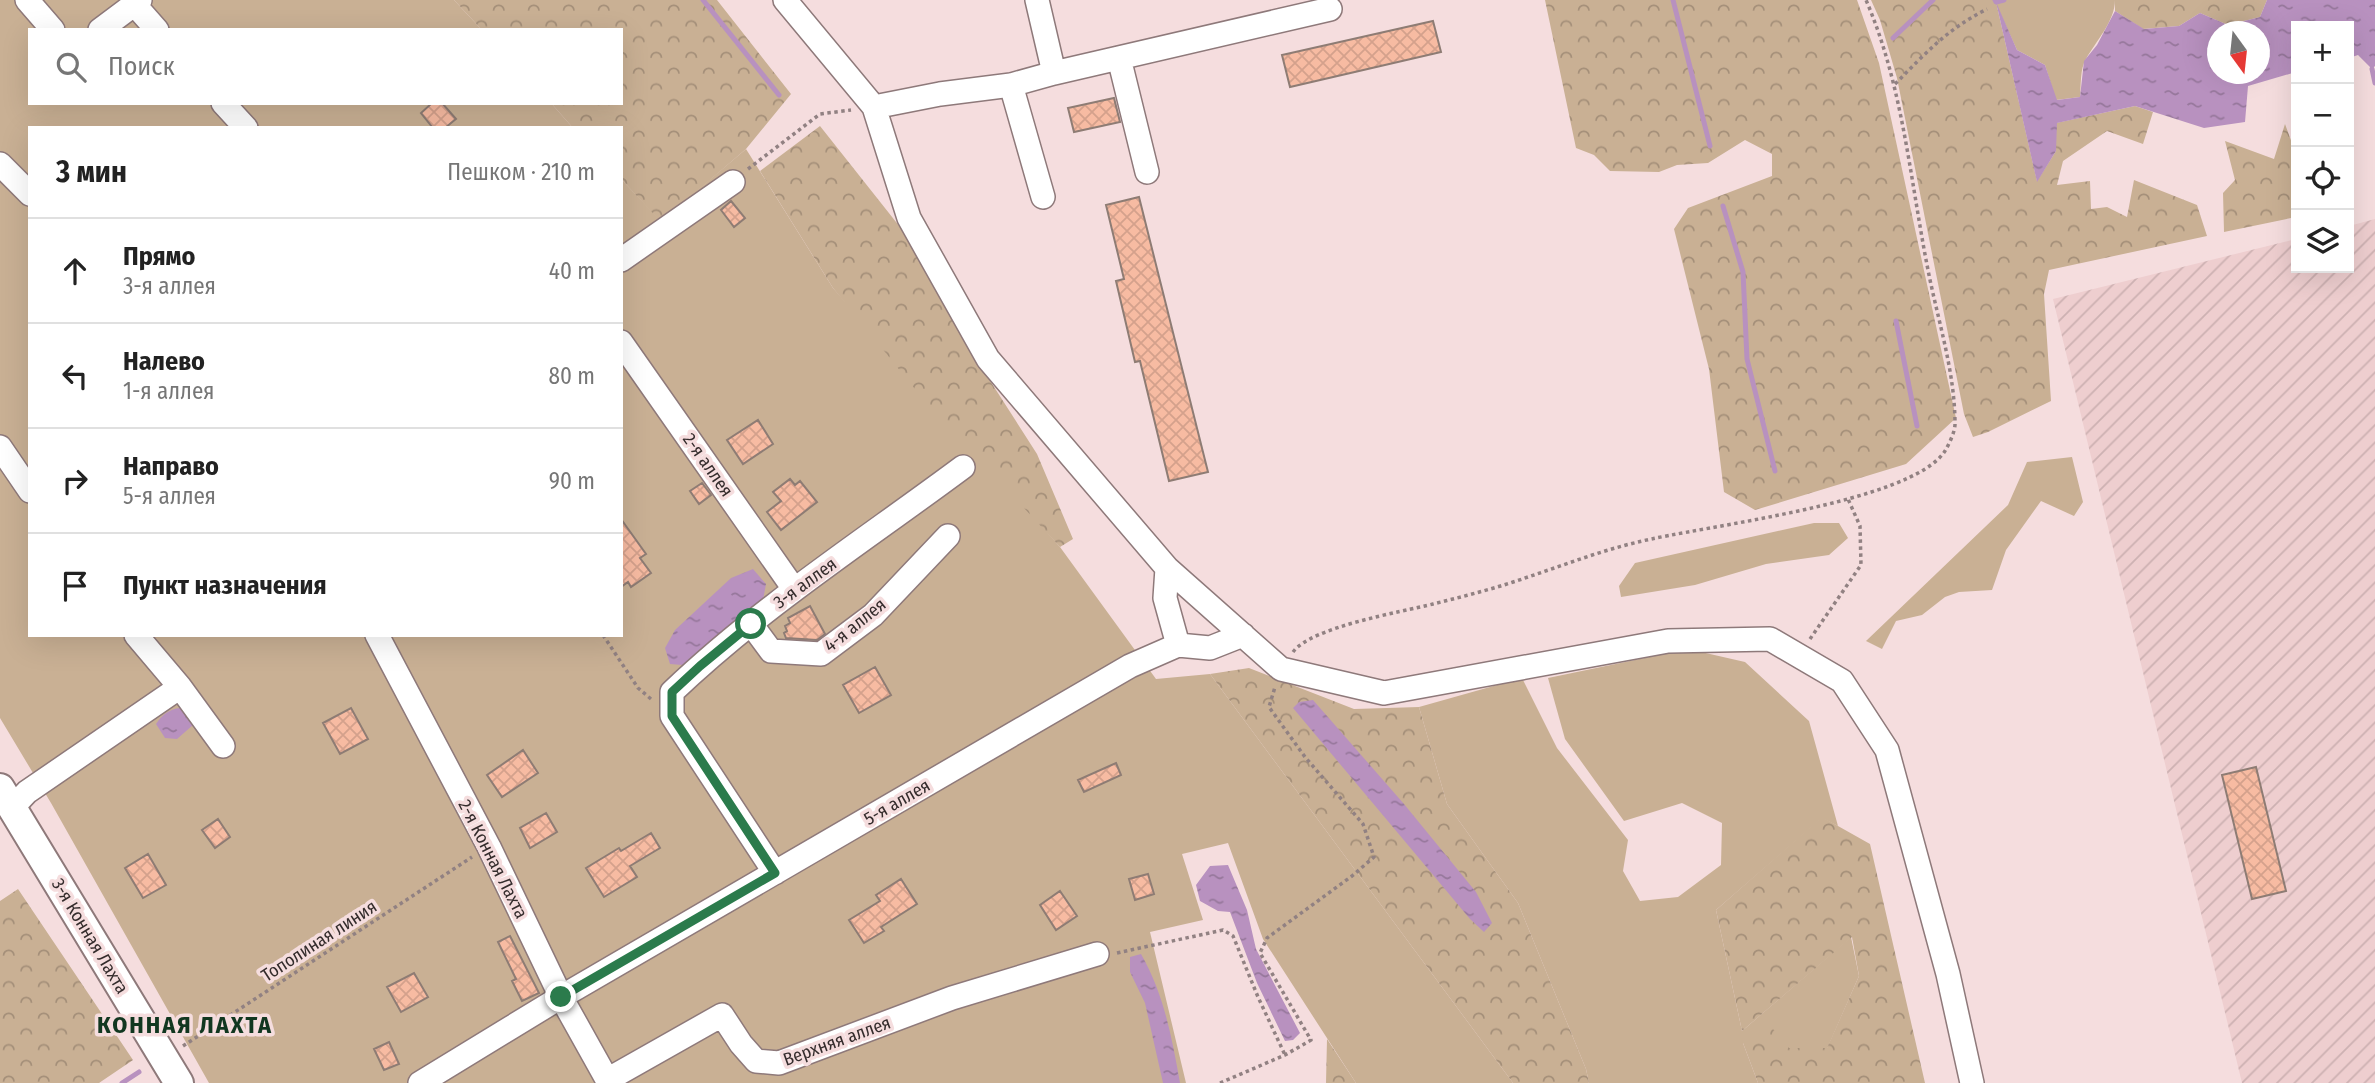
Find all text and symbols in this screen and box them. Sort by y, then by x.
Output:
north arrow [2207,21,2270,84]
map controls [2291,21,2354,273]
button: + [2291,21,2354,84]
search box [28,28,623,105]
icon: search [52,48,90,86]
text: Поиск [108,51,175,82]
button: − [2291,84,2354,147]
button: locate [2291,147,2354,210]
text: 3 мин [56,154,127,190]
text: Пешком · 210 m [447,158,595,186]
button: layers [2291,210,2354,273]
text: Прямо [123,241,195,272]
icon: ahead [56,252,94,290]
text: 40 m [549,257,595,285]
text: 3-я аллея [123,272,216,300]
text: Налево [123,346,205,377]
icon: left [56,357,94,395]
text: 80 m [548,362,595,390]
text: 1-я аллея [123,377,214,405]
street label: 2-я аллея [678,429,738,501]
text: Направо [123,451,219,482]
icon: right [56,462,94,500]
text: 90 m [549,467,595,495]
text: 5-я аллея [123,482,216,510]
street label: 3-я аллея [769,553,841,613]
icon: arrive [56,567,94,605]
text: Пункт назначения [123,570,327,601]
street label: 4-я аллея [820,593,890,657]
route start [735,608,766,639]
street label: 5-я аллея [860,774,934,830]
street label: 2-я Конная Лахта [454,796,532,922]
street label: 3-я Конная Лахта [47,874,133,998]
street label: Тополиная линия [257,895,381,987]
route end [545,981,576,1012]
district label: КОННАЯ ЛАХТА [97,1011,273,1039]
street label: Верхняя аллея [780,1011,894,1071]

